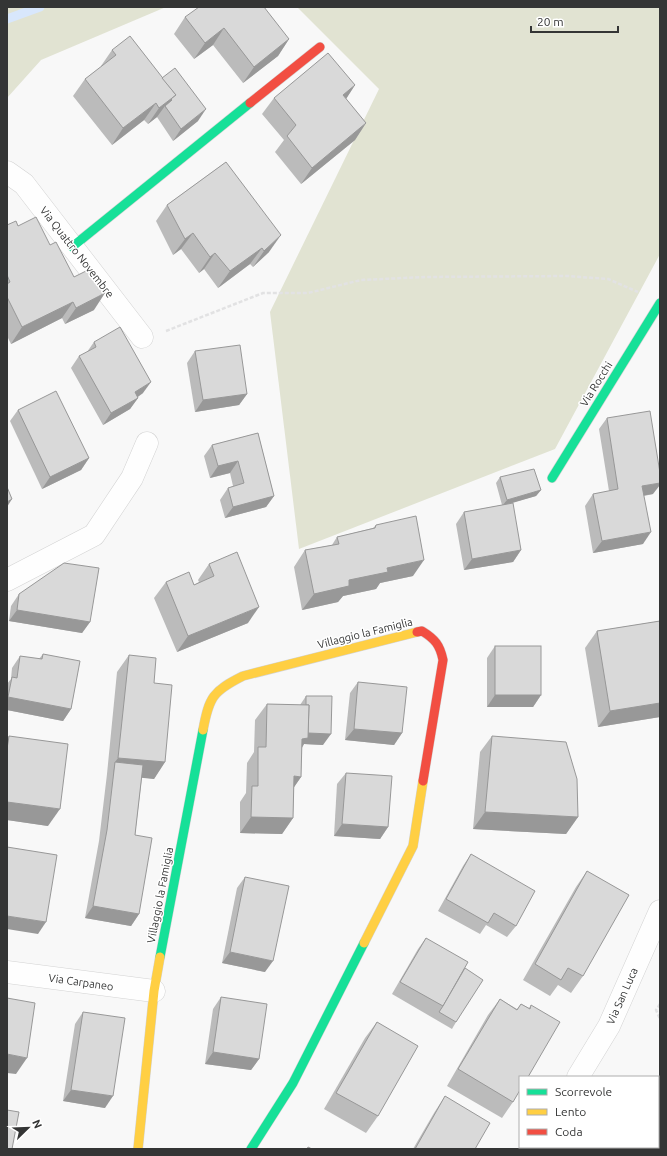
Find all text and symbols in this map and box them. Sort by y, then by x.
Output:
scale bar [531,8,618,34]
text: 20 m [537,15,564,28]
street label: Via Quattro Novembre [38,204,116,300]
street label: Via Rocchi [578,359,614,409]
street label: Villaggio la Famiglia [316,615,414,651]
street label: Villaggio la Famiglia [145,846,175,944]
street label: Via San Luca [604,966,640,1026]
street label: Via Carpaneo [48,971,114,993]
legend [519,1076,659,1148]
text: Scorrevole [555,1085,612,1098]
text: Lento [555,1105,586,1118]
north arrow [8,1108,48,1148]
text: N [30,1118,44,1130]
text: Coda [555,1125,583,1138]

